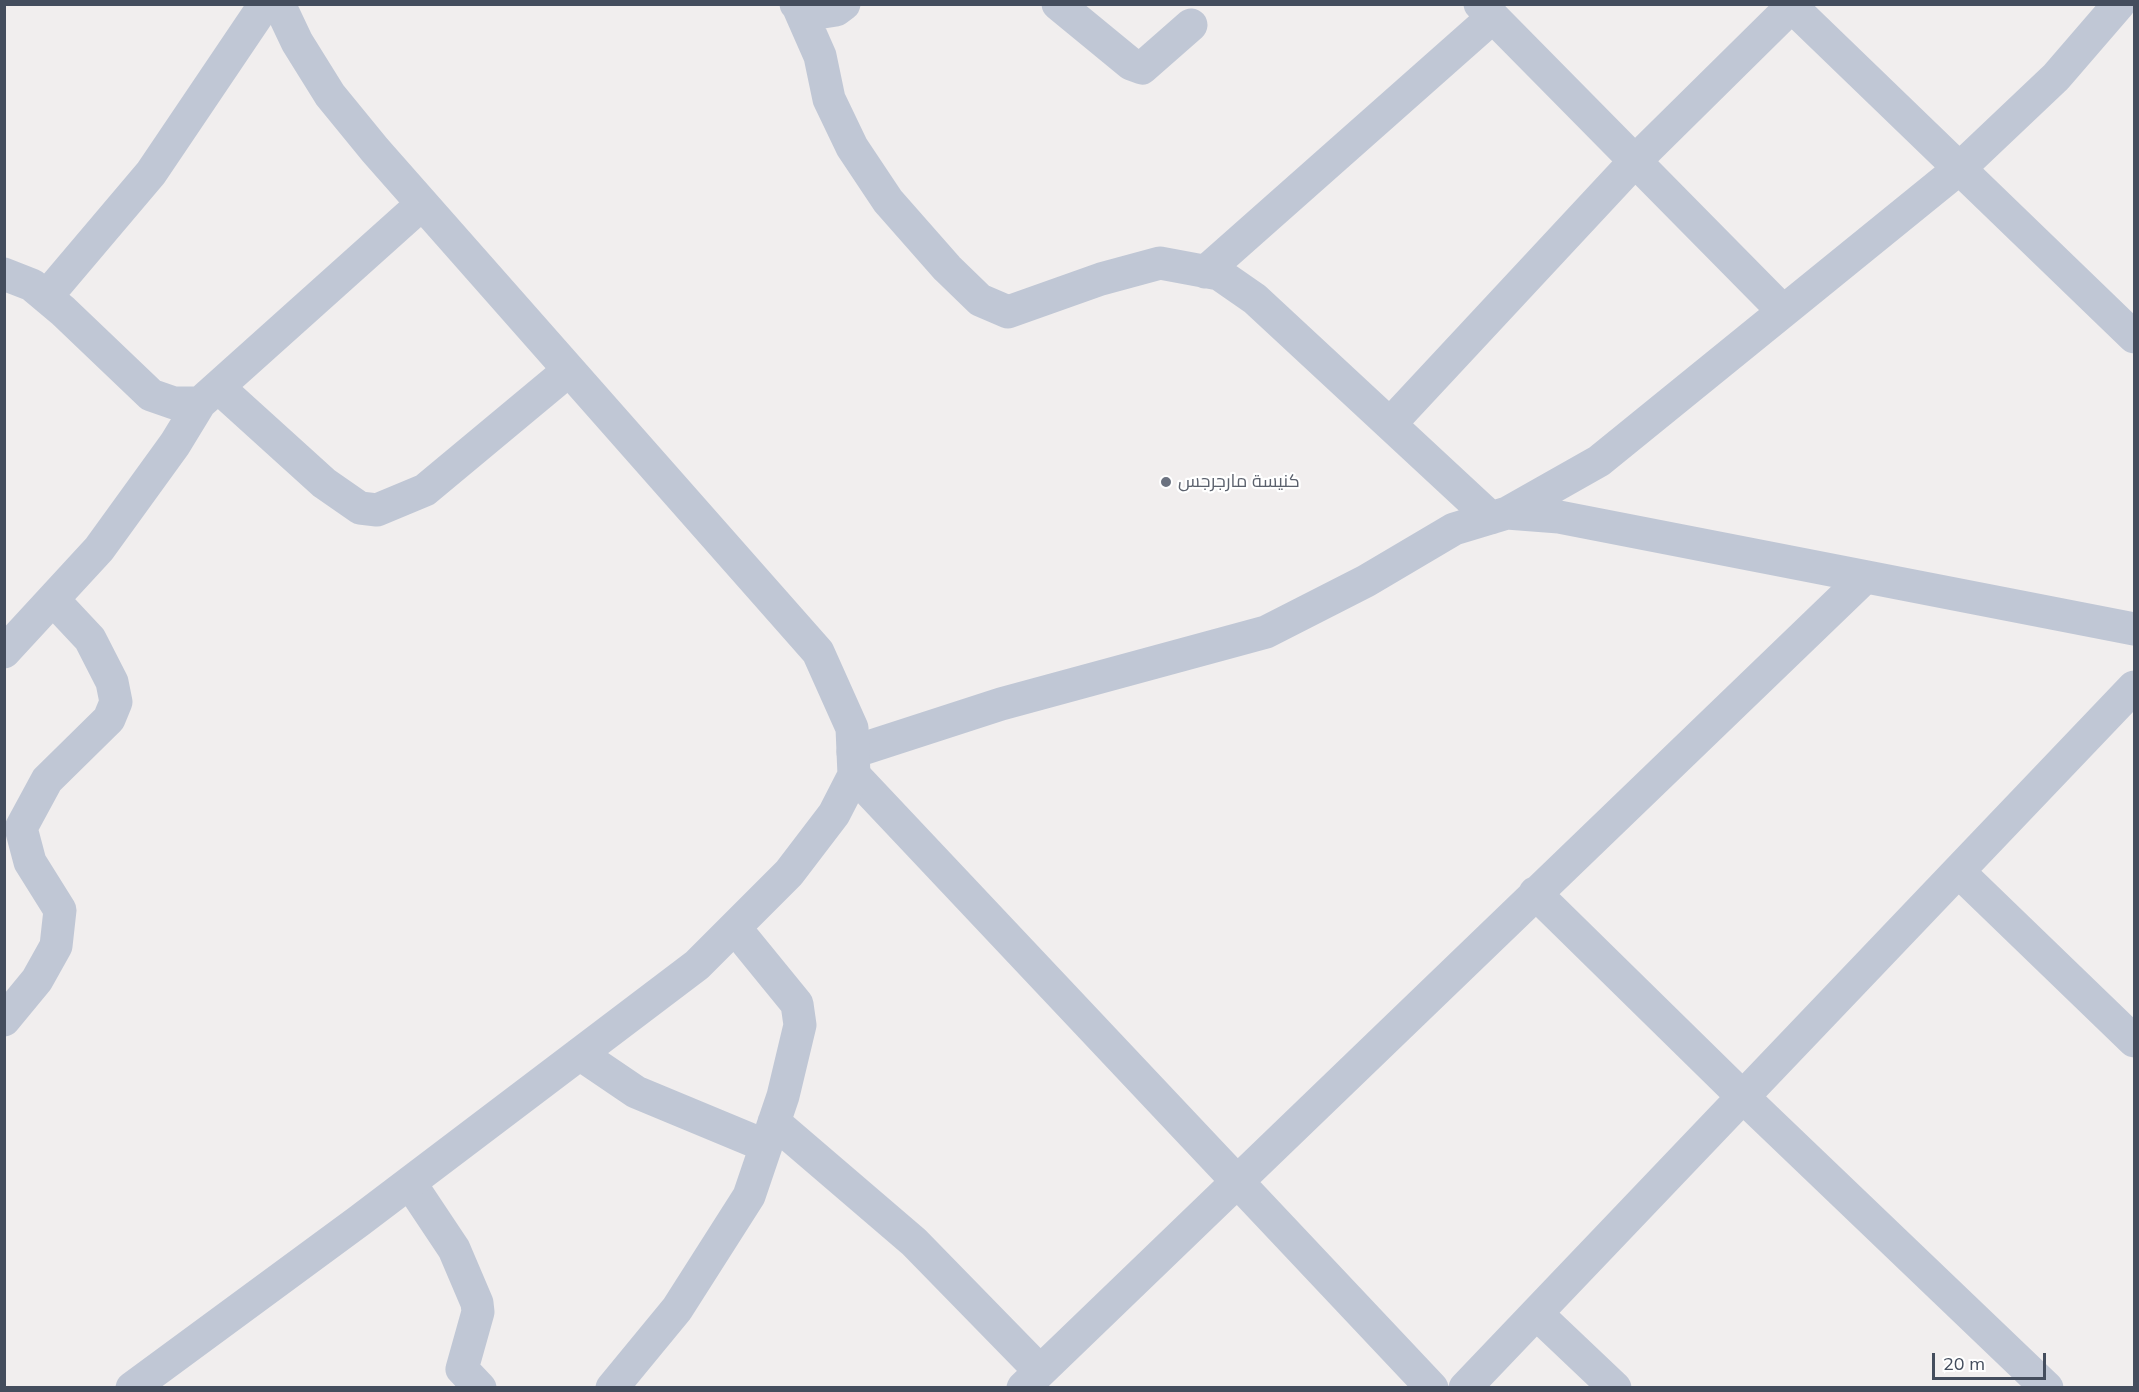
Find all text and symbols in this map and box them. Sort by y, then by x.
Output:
place label: كنيسة مارجرجس [1178,471,1300,493]
marker: كنيسة مارجرجس [1159,475,1173,489]
scale bar [1935,1341,2049,1379]
text: 20 m [1943,1352,1985,1375]

